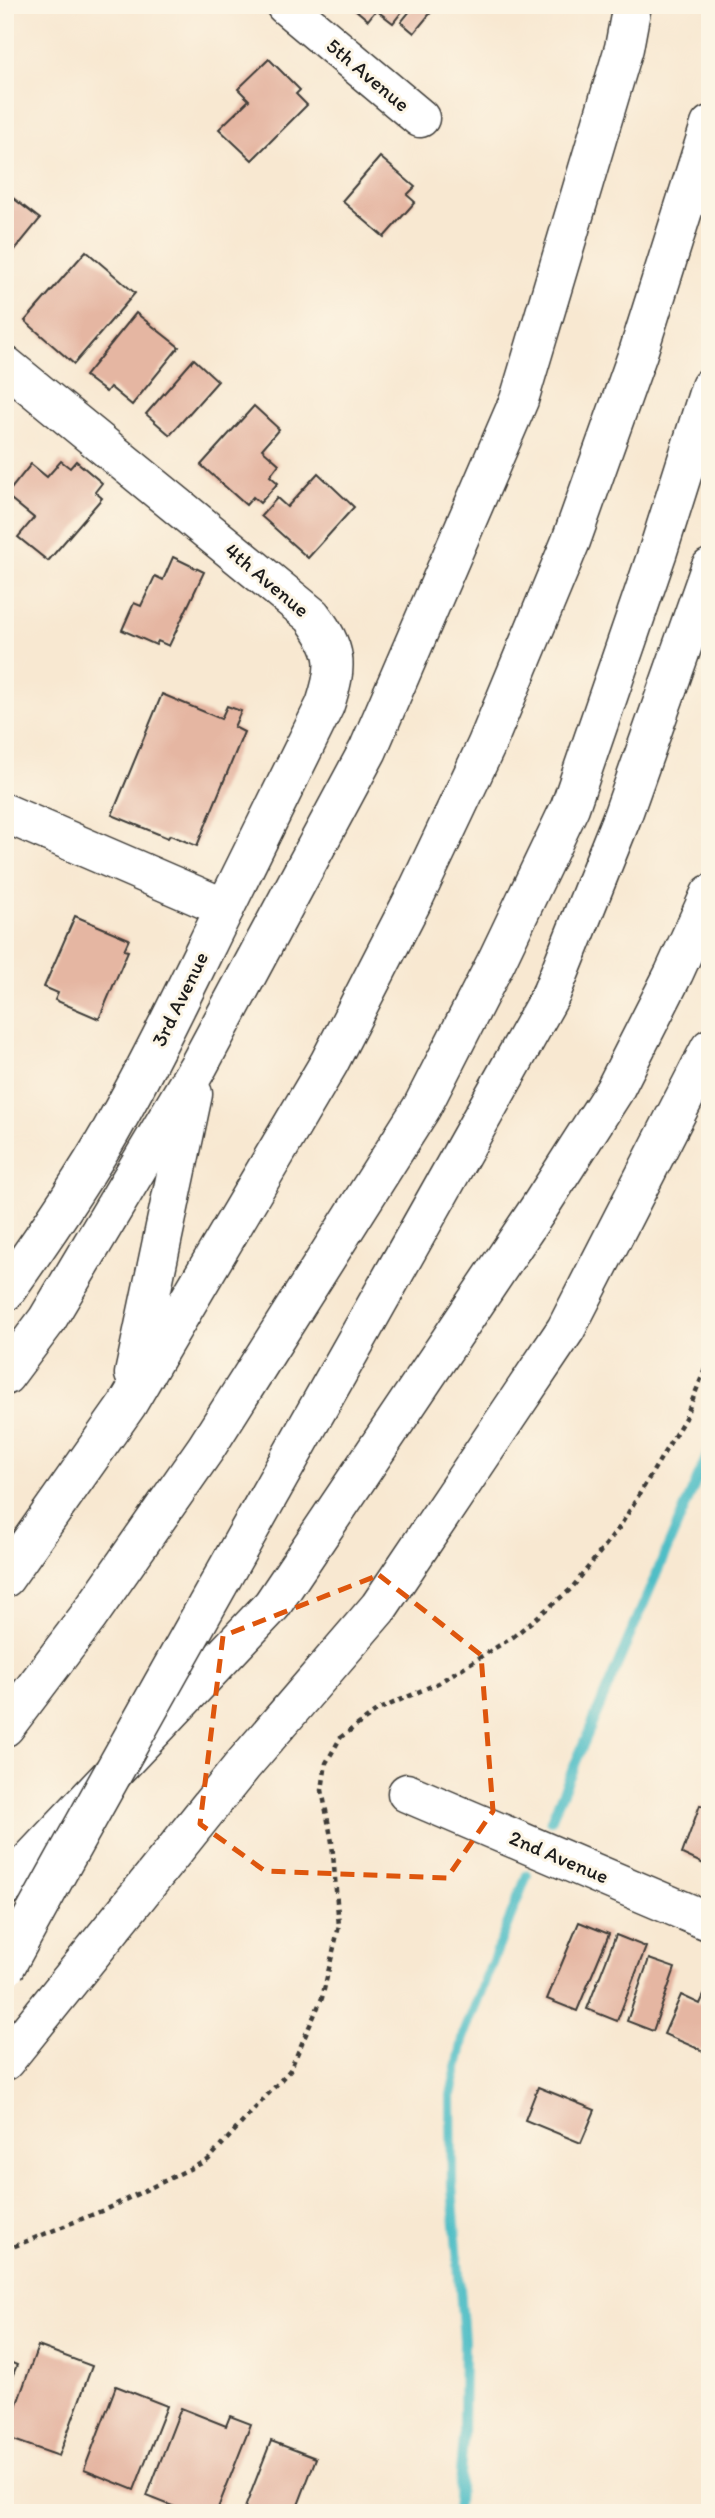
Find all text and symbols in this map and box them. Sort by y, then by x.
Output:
street label: 5th Avenue [322,33,415,117]
street label: 4th Avenue [220,537,315,622]
street label: 3rd Avenue [146,947,213,1050]
street label: 2nd Avenue [506,1824,613,1889]

